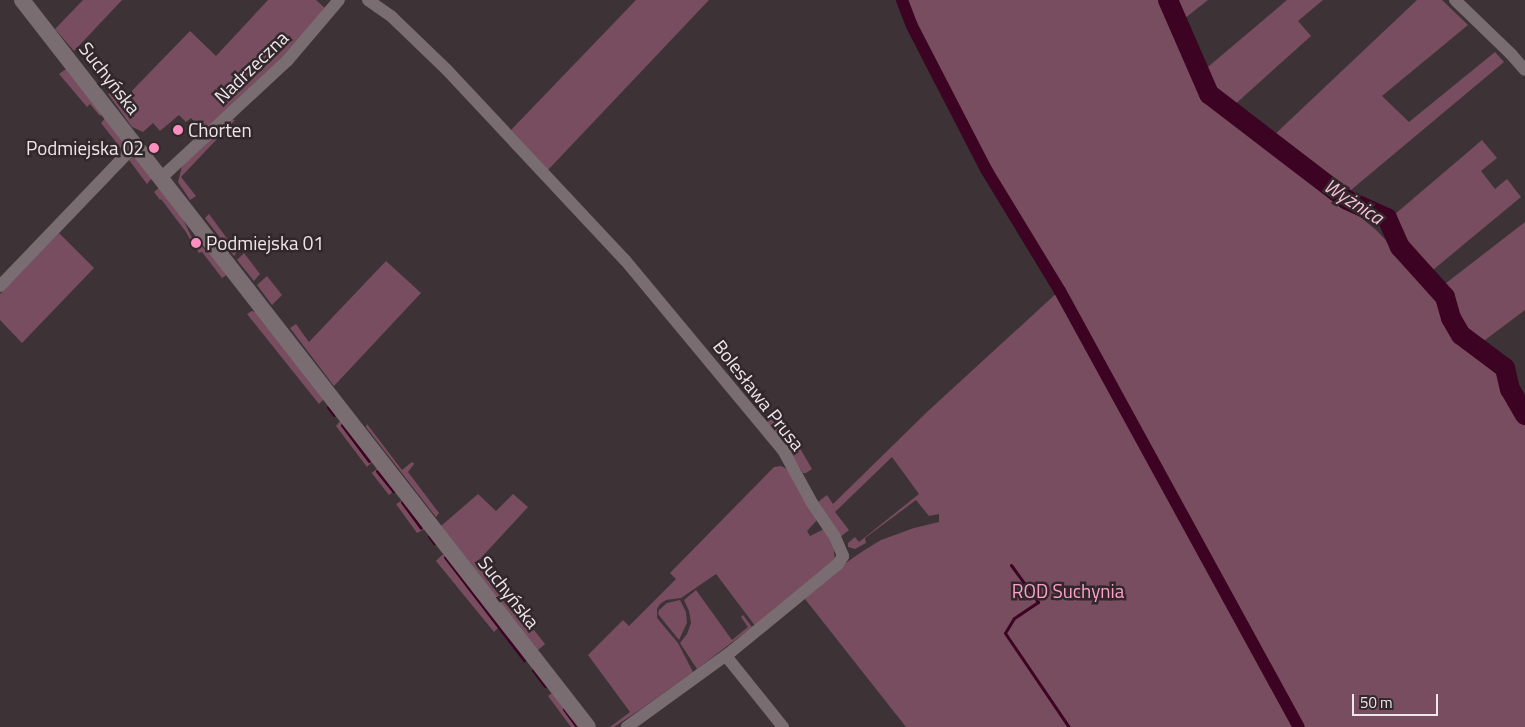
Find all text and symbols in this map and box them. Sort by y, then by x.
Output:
street label: Nadrzeczna [209,26,293,108]
street label: Suchyńska [75,37,145,119]
place label: Chorten [188,119,252,141]
marker: Chorten [172,124,184,136]
place label: Podmiejska 02 [26,137,144,159]
marker: Podmiejska 02 [148,142,160,154]
water label: Wyżnica [1320,173,1388,229]
place label: Podmiejska 01 [206,232,324,254]
marker: Podmiejska 01 [190,237,202,249]
street label: Bolesława Prusa [709,335,809,455]
street label: Suchyńska [474,551,544,633]
park label: ROD Suchynia [1012,580,1124,602]
scale bar [1355,684,1441,716]
text: 50 m [1360,691,1393,714]

